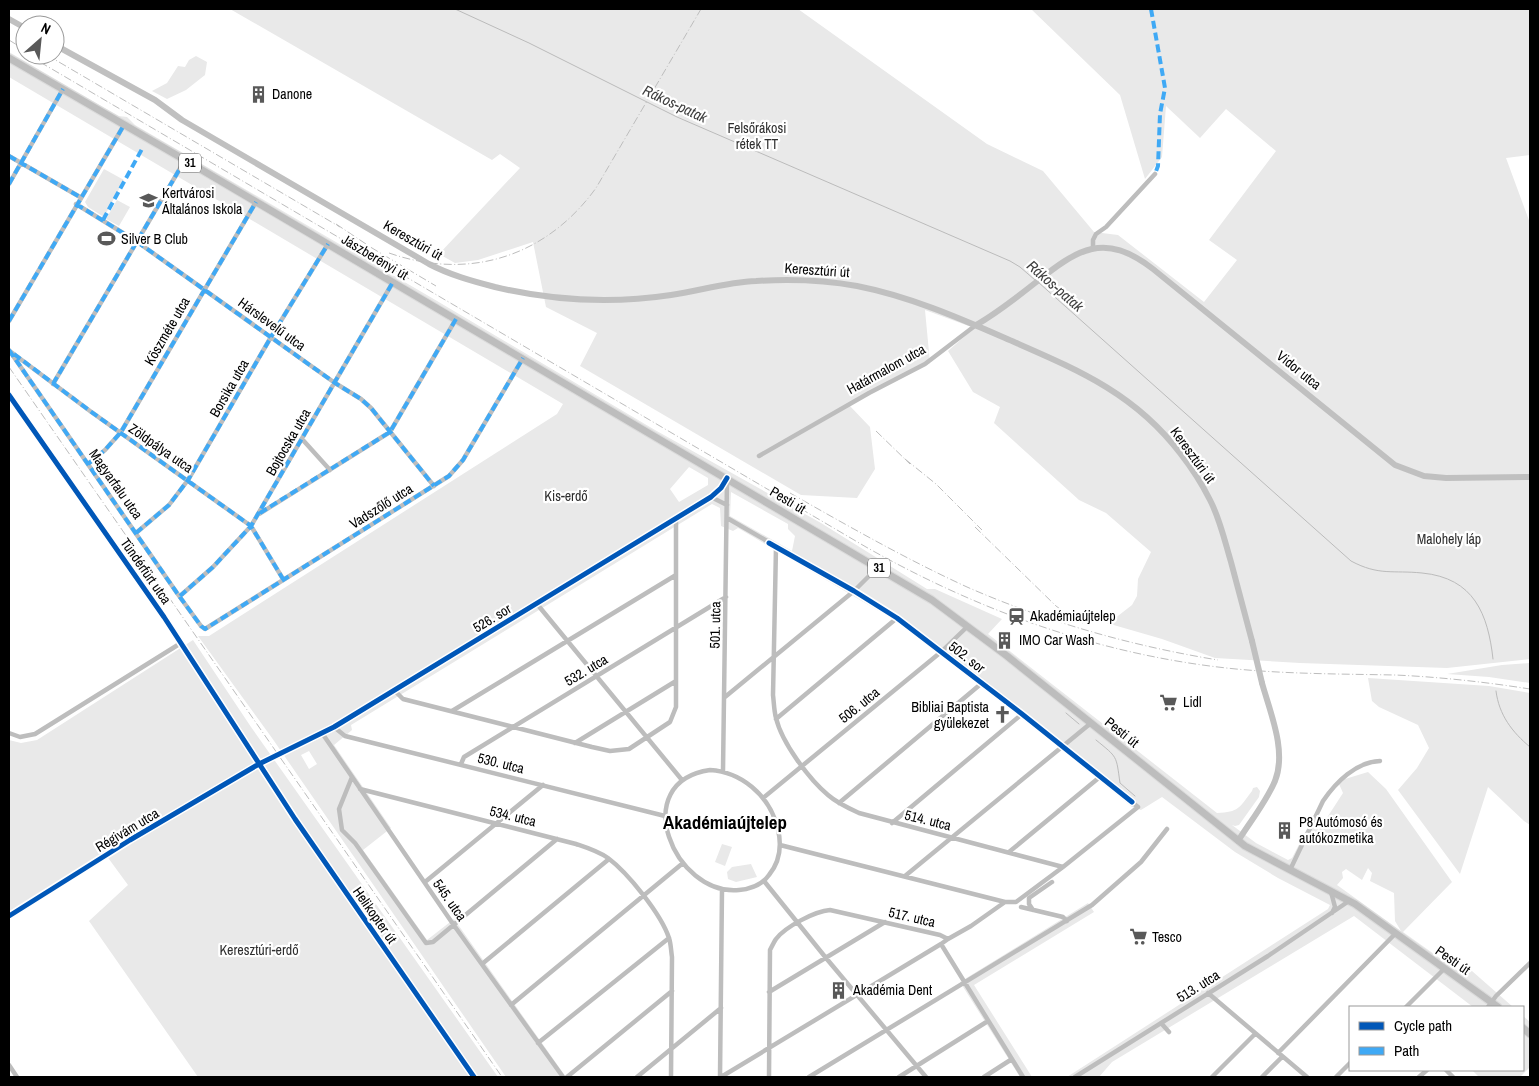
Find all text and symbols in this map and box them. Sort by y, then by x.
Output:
north arrow [15,15,65,65]
text: N [38,19,54,38]
water label: Rákos-patak [639,79,712,128]
building icon: Danone [248,84,268,104]
place label: Danone [272,85,312,103]
park label: Felsőrákosi rétek TT [728,119,786,153]
road number: 31 [179,154,201,172]
place label: Kertvárosi Általános Iskola [161,184,243,218]
school or university icon: Kertvárosi Általános Iskola [138,191,158,211]
street label: Keresztúri út [380,216,446,264]
sports icon: Silver B Club [97,229,117,249]
place label: Silver B Club [121,230,188,248]
street label: Jászberényi út [338,230,412,284]
water label: Rákos-patak [1022,255,1089,317]
street label: Keresztúri út [784,259,850,281]
street label: Köszméte utca [140,293,194,368]
street label: Hárslevelű utca [235,293,310,355]
street label: Határmalom utca [843,340,929,398]
street label: Vidor utca [1273,347,1325,394]
street label: Borsika utca [205,355,253,420]
street label: Bojtocska utca [262,405,315,479]
street label: Zöldpálya utca [125,419,197,477]
street label: Keresztúri út [1167,423,1219,487]
street label: Magyarfalu utca [85,445,147,523]
street label: Vadszőlő utca [346,479,417,533]
street label: Pesti út [767,482,809,518]
park label: Kis-erdő [544,487,588,505]
park label: Malohely láp [1417,530,1481,548]
street label: Tündérfürt utca [117,534,176,608]
road number: 31 [868,558,890,578]
street label: 526. sor [470,600,515,636]
street label: 501. utca [706,601,724,649]
station icon: Akadémiaújtelep [1006,606,1026,626]
place label: Akadémiaújtelep [1029,607,1116,625]
building icon: IMO Car Wash [995,630,1015,650]
place label: IMO Car Wash [1019,631,1095,649]
street label: 502. sor [945,637,989,677]
street label: 532. utca [561,650,611,690]
street label: 506. utca [835,683,883,727]
supermarket icon: Lidl [1159,692,1179,712]
place label: Lidl [1183,693,1202,711]
place label: Bibliai Baptista gyülekezet [911,698,990,732]
church icon: Bibliai Baptista gyülekezet [993,705,1013,725]
street label: Pesti út [1101,713,1143,751]
street label: 530. utca [476,749,527,778]
street label: 534. utca [488,802,539,831]
street label: Régivám utca [92,804,163,856]
street label: 514. utca [903,806,954,835]
district label: Akadémiaújtelep [663,809,787,835]
place label: P8 Autómosó és autókozmetika [1299,813,1383,847]
building icon: P8 Autómosó és autókozmetika [1275,820,1295,840]
street label: 545. utca [429,875,471,925]
street label: Helikopter út [349,883,401,947]
street label: 517. utca [887,903,938,931]
supermarket icon: Tesco [1128,927,1148,947]
place label: Tesco [1152,928,1182,946]
park label: Keresztúri-erdő [219,941,299,959]
street label: Pesti út [1432,941,1474,979]
street label: 513. utca [1173,966,1223,1006]
building icon: Akadémia Dent [829,980,849,1000]
place label: Akadémia Dent [852,981,932,999]
legend [1349,1006,1524,1071]
text: Cycle path [1394,1015,1452,1036]
text: Path [1394,1040,1419,1061]

